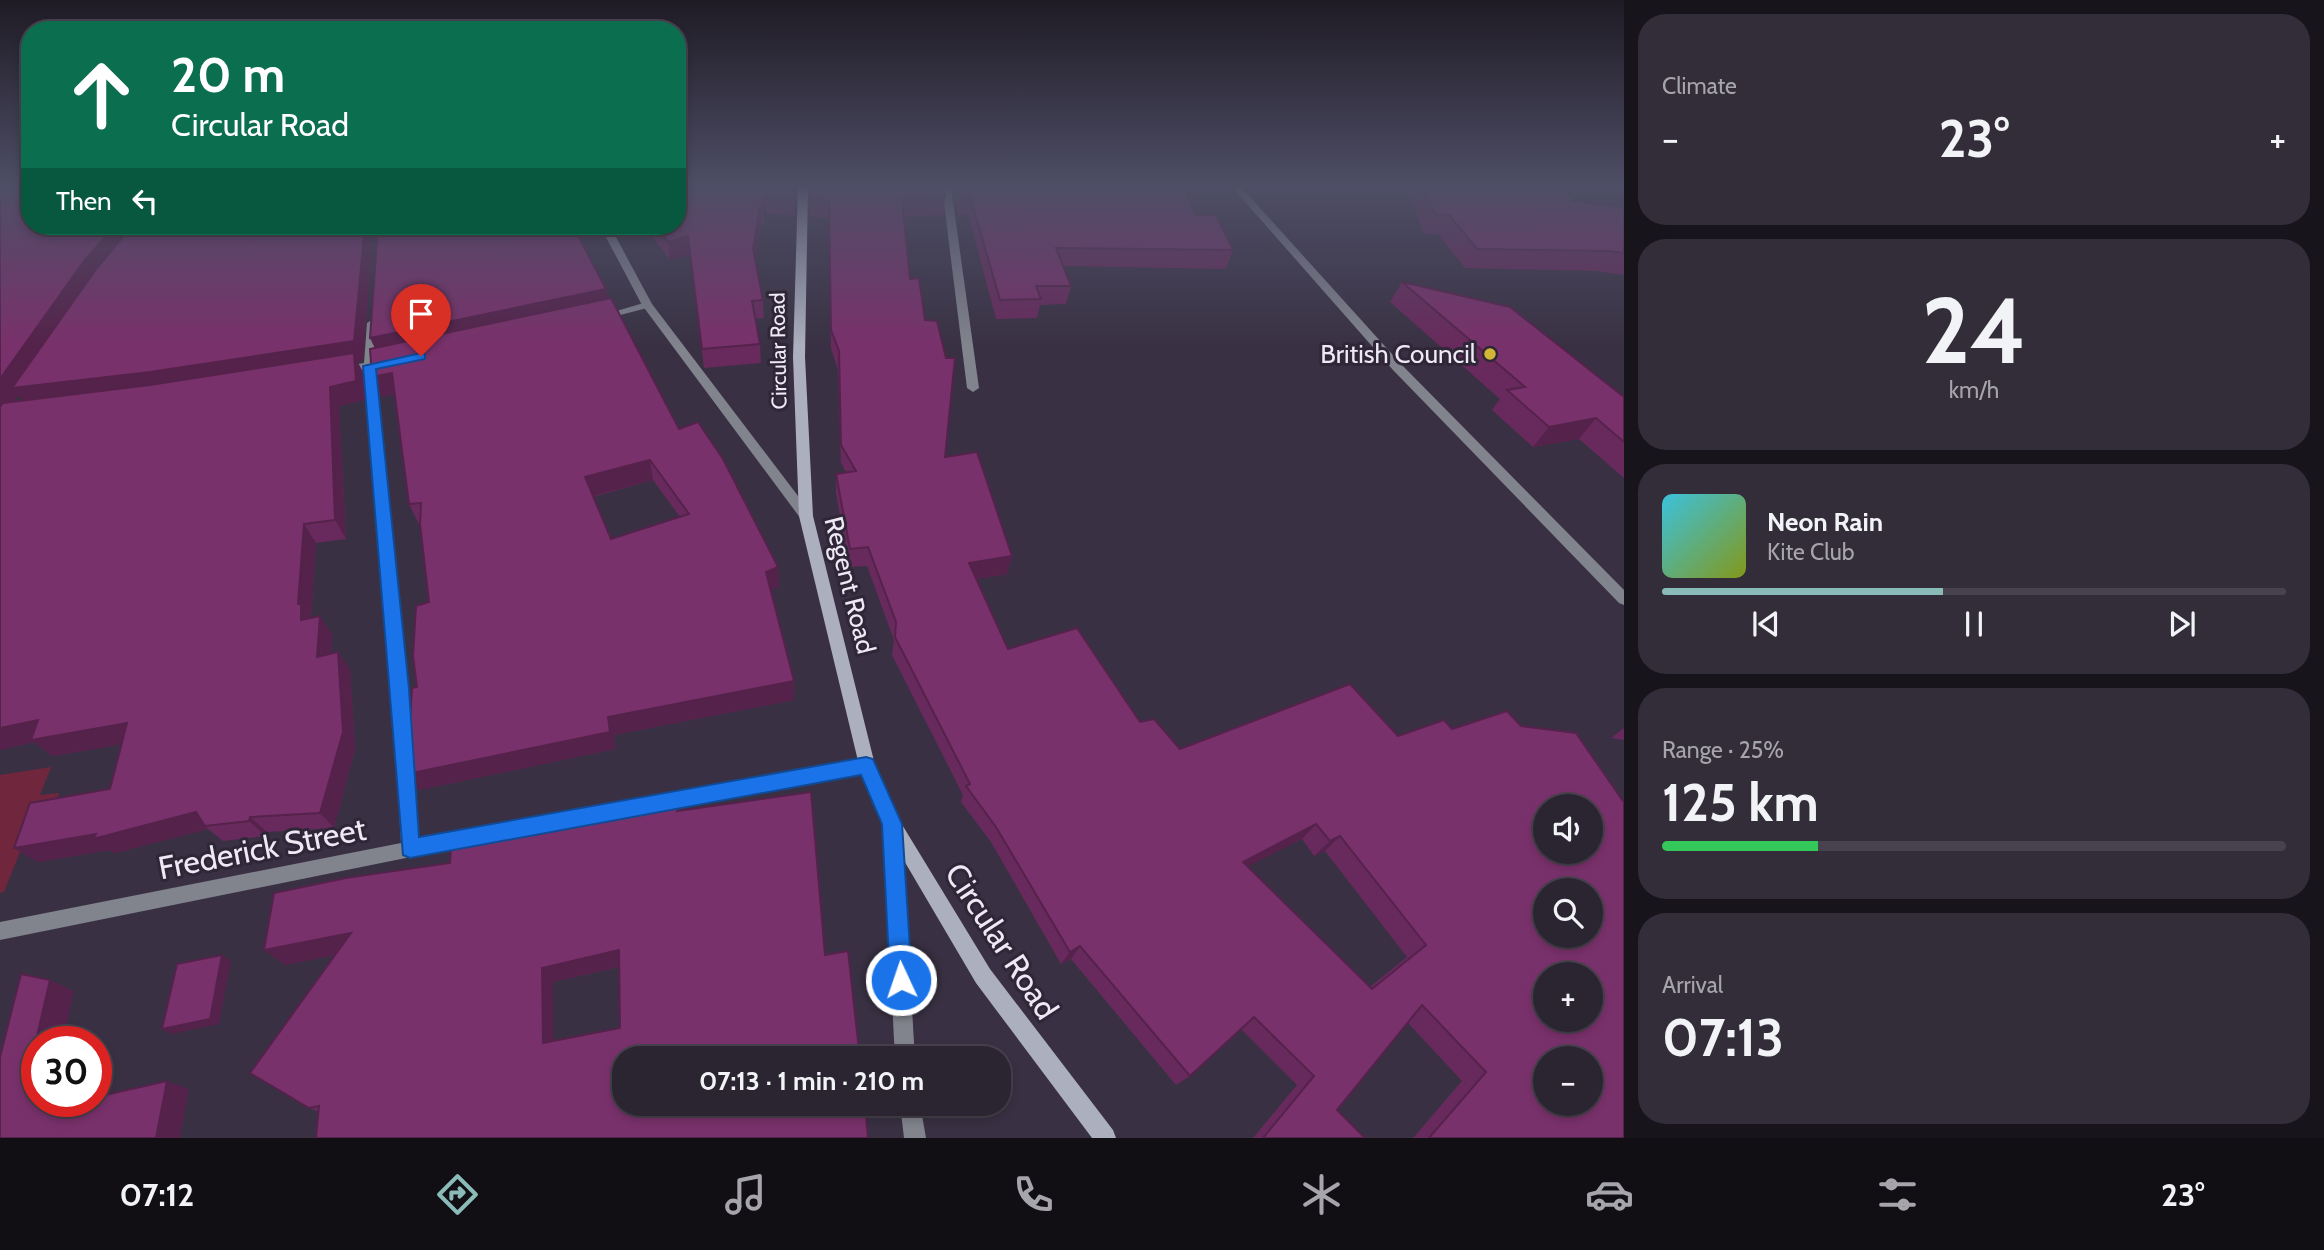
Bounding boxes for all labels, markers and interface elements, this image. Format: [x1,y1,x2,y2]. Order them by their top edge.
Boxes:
text: 20 m [171,45,285,104]
icon: ahead [56,49,147,140]
text: Climate [1662,72,1737,100]
text: Circular Road [171,105,349,144]
text: 23° [1939,107,2009,170]
text: − [1662,115,1679,162]
text: + [2269,115,2286,162]
icon: left [126,182,164,220]
text: Then [56,185,112,217]
text: 24 [1922,275,2026,386]
pin [391,284,451,356]
street label: Circular Road [764,292,792,410]
icon: arrive [402,295,440,333]
place label: British Council [1320,338,1476,370]
marker: British Council [1482,346,1498,362]
text: km/h [1949,376,1999,404]
text: Neon Rain [1767,506,1883,538]
street label: Regent Road [818,513,882,657]
text: Kite Club [1767,538,1854,566]
icon: previous [1747,605,1785,643]
icon: pause [1955,605,1993,643]
icon: next [2163,605,2201,643]
text: Range · 25% [1662,736,1784,764]
text: 125 km [1662,771,1819,834]
map controls [1533,794,1603,1116]
button: sound [1533,794,1603,864]
street label: Frederick Street [155,809,369,887]
street label: Circular Road [937,856,1067,1026]
button: search [1533,878,1603,948]
position arrow [864,943,938,1017]
button: + [1533,962,1603,1032]
text: Arrival [1662,971,1723,999]
text: 07:13 [1662,1006,1784,1069]
speed limit sign: 30 [21,1026,112,1117]
button: − [1533,1046,1603,1116]
text: 07:13 · 1 min · 210 m [699,1065,924,1097]
icon: directions [433,1170,482,1219]
icon: music [721,1170,770,1219]
icon: phone [1009,1170,1058,1219]
icon: climate [1297,1170,1346,1219]
icon: car [1585,1170,1634,1219]
icon: filters [1873,1170,1922,1219]
text: 07:12 [119,1175,194,1214]
text: 23° [2161,1175,2204,1214]

